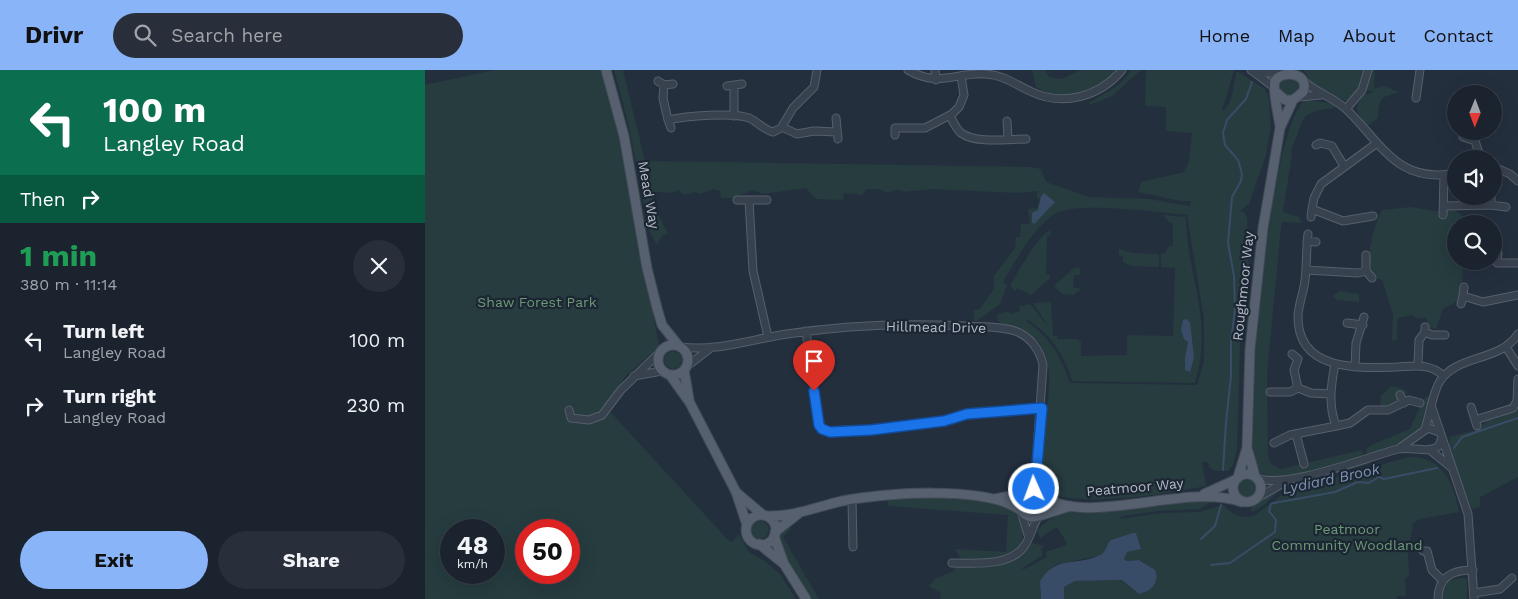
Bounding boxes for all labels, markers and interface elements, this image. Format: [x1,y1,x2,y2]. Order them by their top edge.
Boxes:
search box [113,13,463,58]
text: Drivr [25,21,83,49]
icon: search [131,21,159,49]
text: Search here [171,24,283,47]
text: Home [1199,25,1250,46]
text: Map [1278,25,1315,46]
text: About [1343,25,1395,46]
text: Contact [1423,25,1493,46]
north arrow [1447,85,1503,140]
map controls [1447,85,1502,270]
text: 100 m [103,89,206,131]
icon: left [20,90,85,155]
text: Langley Road [103,131,245,156]
button: sound [1447,150,1502,205]
street label: Mead Way [635,160,663,231]
icon: right [76,185,104,213]
text: Then [20,188,66,211]
button: search [1447,215,1502,270]
street label: Roughmoor Way [1229,230,1257,341]
text: 1 min [20,238,97,273]
button: close [353,240,405,292]
text: 380 m · 11:14 [20,275,117,294]
park label: Shaw Forest Park [477,294,597,310]
street label: Hillmead Drive [886,318,986,336]
text: Turn left [63,320,144,343]
icon: left [20,327,48,355]
text: 100 m [349,329,405,352]
pin [793,340,835,391]
text: Langley Road [63,343,166,362]
icon: arrive [800,347,828,375]
text: Turn right [63,385,156,408]
icon: right [20,392,48,420]
text: 230 m [346,394,405,417]
text: Langley Road [63,408,166,427]
water label: Lydiard Brook [1281,460,1382,498]
position arrow [1007,462,1059,514]
street label: Peatmoor Way [1086,475,1185,499]
speed limit sign: 50 [515,519,580,584]
park label: Peatmoor Community Woodland [1271,521,1423,553]
button: Exit [20,531,208,589]
button: Share [218,531,405,589]
text: 48 [457,531,488,560]
text: km/h [457,557,488,571]

